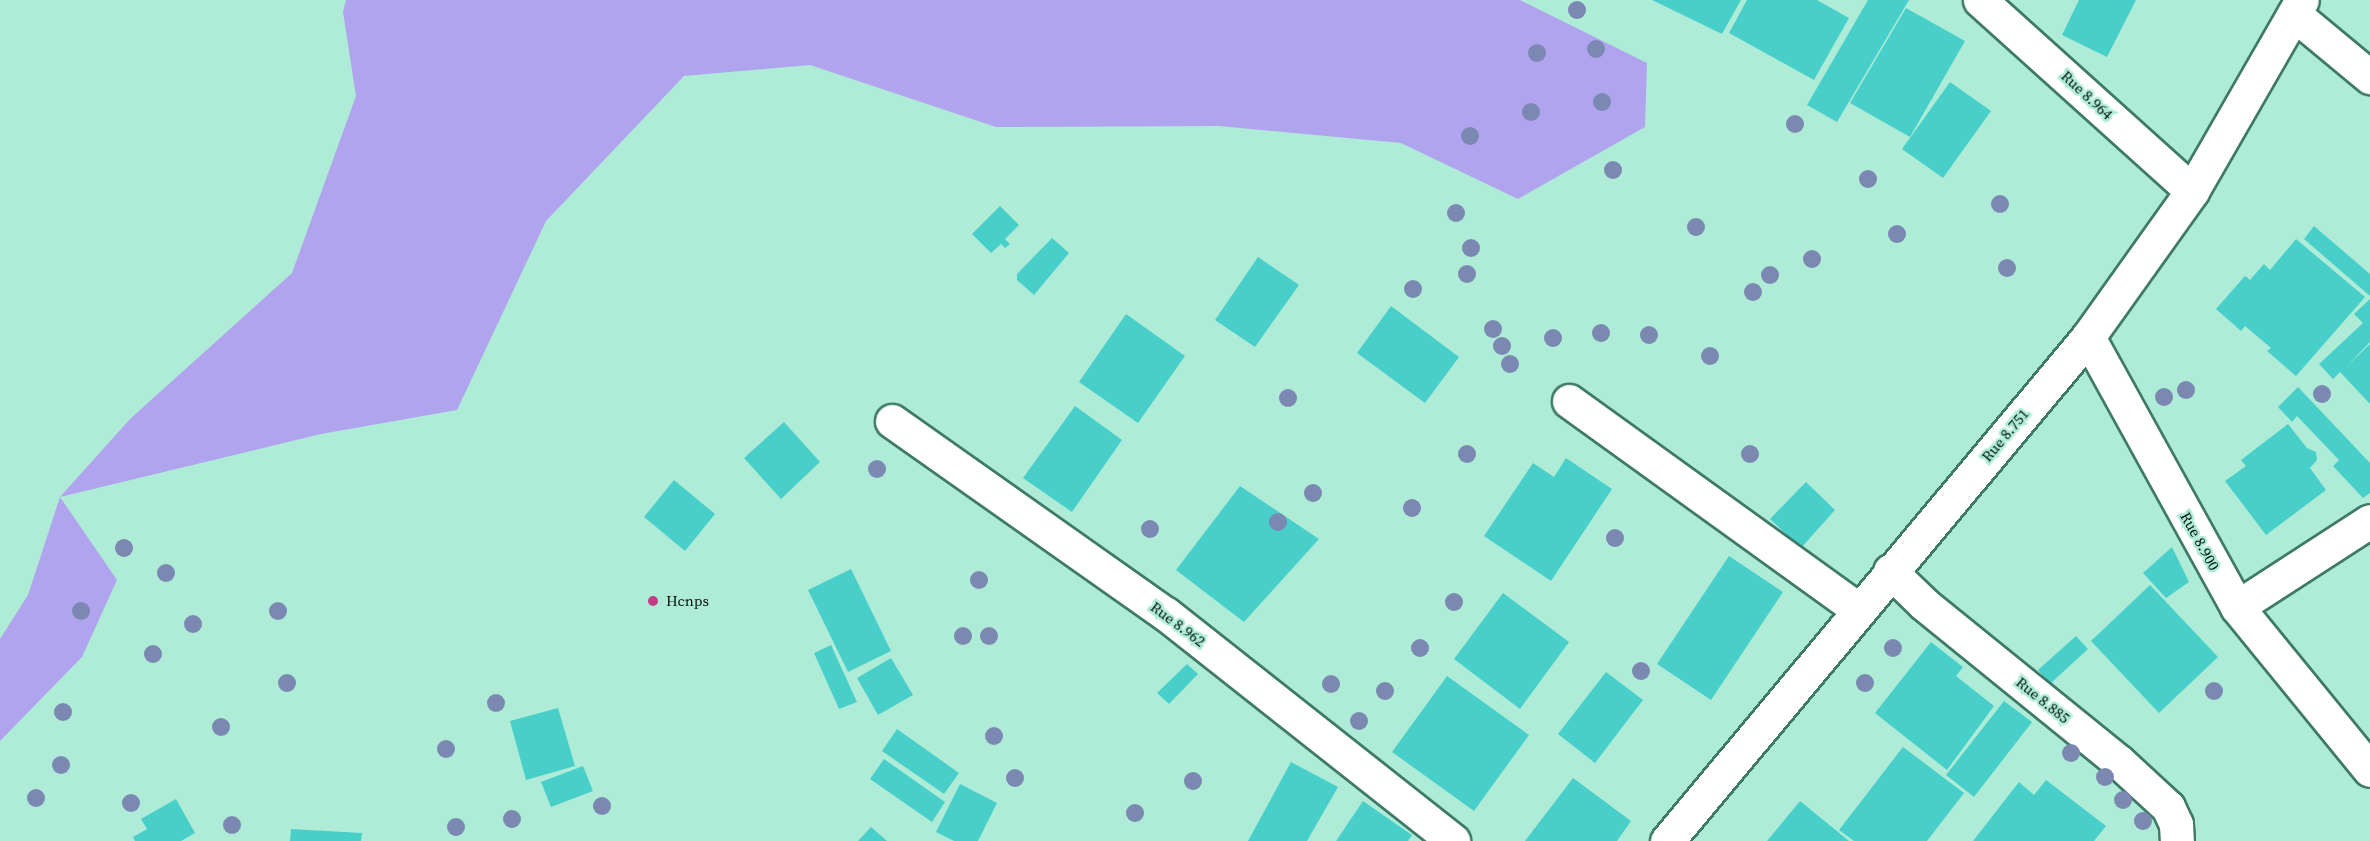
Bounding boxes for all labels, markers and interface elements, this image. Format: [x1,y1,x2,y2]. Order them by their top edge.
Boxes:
street label: Rue 8.964 [2058,67,2116,123]
street label: Rue 8.751 [1978,405,2032,465]
street label: Rue 8.900 [2177,509,2223,573]
marker: Hcnps [644,592,662,610]
place label: Hcnps [666,592,709,610]
street label: Rue 8.962 [1147,598,1209,650]
street label: Rue 8.885 [2013,673,2073,727]

